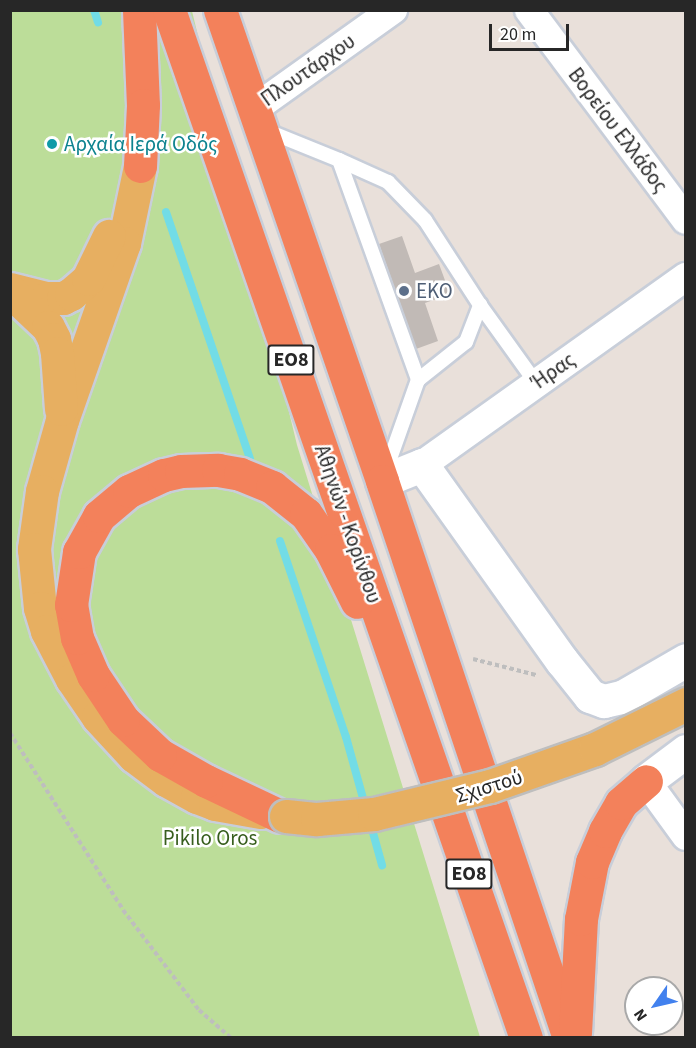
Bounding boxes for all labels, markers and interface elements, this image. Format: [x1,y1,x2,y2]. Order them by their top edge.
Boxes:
scale bar [492,12,572,50]
text: 20 m [500,22,536,47]
street label: Πλουτάρχου [256,28,360,112]
street label: Βορείου Ελλάδος [563,63,673,197]
place label: Αρχαία Ιερά Οδός [64,131,217,157]
marker: Αρχαία Ιερά Οδός [45,137,59,151]
place label: EKO [416,278,453,304]
marker: EKO [397,284,411,298]
road number: ΕΟ8 [267,343,315,377]
street label: Ήρας [526,347,580,395]
street label: Αθηνών - Κορίνθου [309,442,387,606]
street label: Σχιστού [452,764,526,808]
park label: Pikilo Oros [163,825,257,851]
road number: ΕΟ8 [445,857,493,891]
north arrow [624,976,684,1036]
text: N [629,1004,653,1026]

